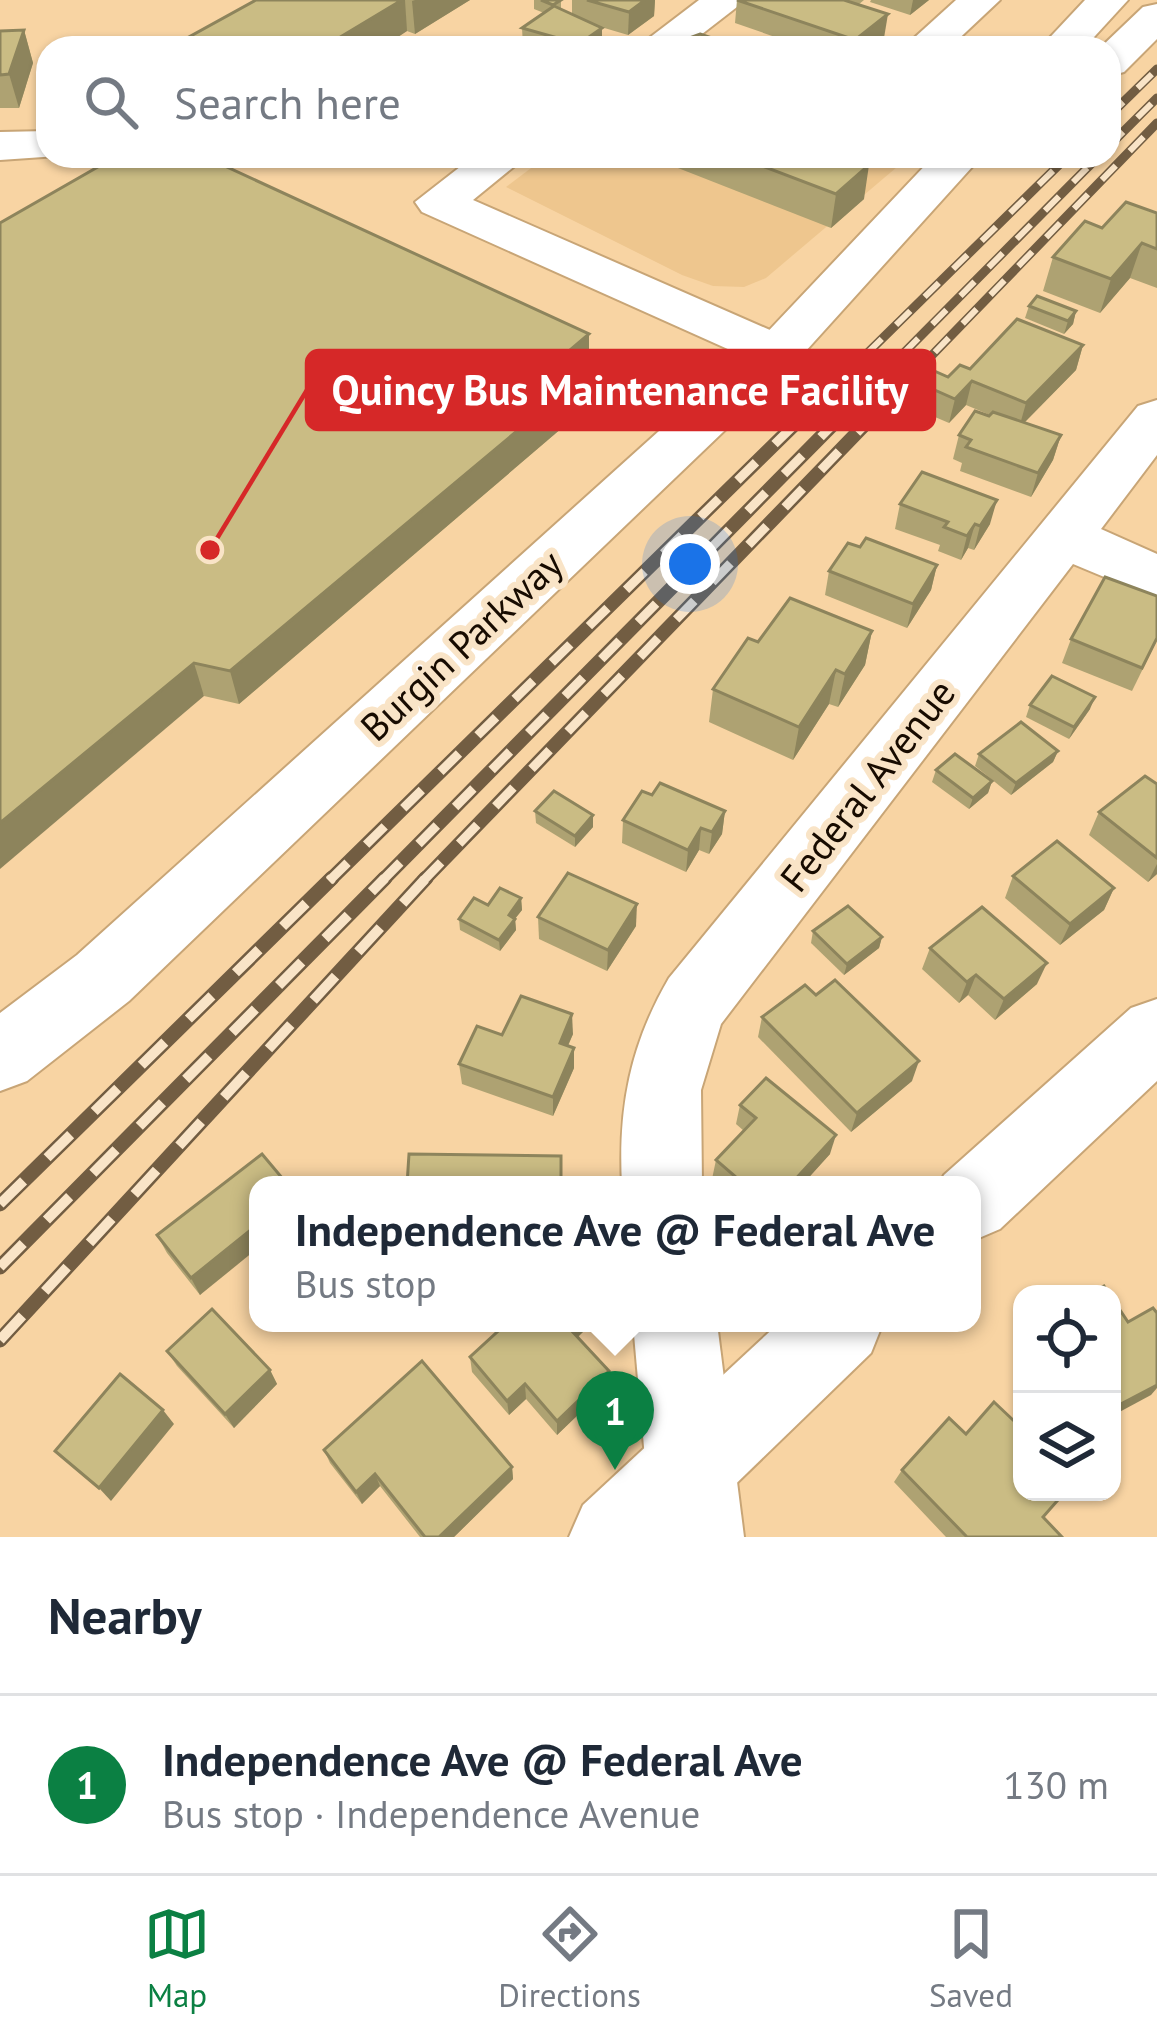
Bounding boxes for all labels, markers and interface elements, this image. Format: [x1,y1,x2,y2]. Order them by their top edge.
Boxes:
search box [36,36,1121,168]
icon: search [78,69,144,135]
text: Search here [174,73,401,131]
callout: Quincy Bus Maintenance Facility [307,351,934,429]
text: Quincy Bus Maintenance Facility [332,362,909,417]
your location [660,534,720,594]
street label: Burgin Parkway [349,538,573,752]
street label: Federal Avenue [768,669,966,901]
popup [249,1176,981,1332]
text: Independence Ave @ Federal Ave [295,1200,935,1258]
text: Bus stop [295,1258,437,1309]
map controls [1013,1285,1121,1501]
button: locate [1013,1285,1121,1393]
pin: 1 [576,1371,654,1470]
button: layers [1013,1393,1121,1501]
text: Nearby [48,1582,202,1648]
text: Independence Ave @ Federal Ave [162,1730,803,1788]
text: 1 [76,1759,98,1810]
text: 130 m [1003,1759,1109,1810]
text: Bus stop · Independence Avenue [162,1788,700,1839]
tab: Map [144,1901,210,2016]
tab: Directions [498,1901,641,2016]
tab: Saved [929,1901,1013,2016]

